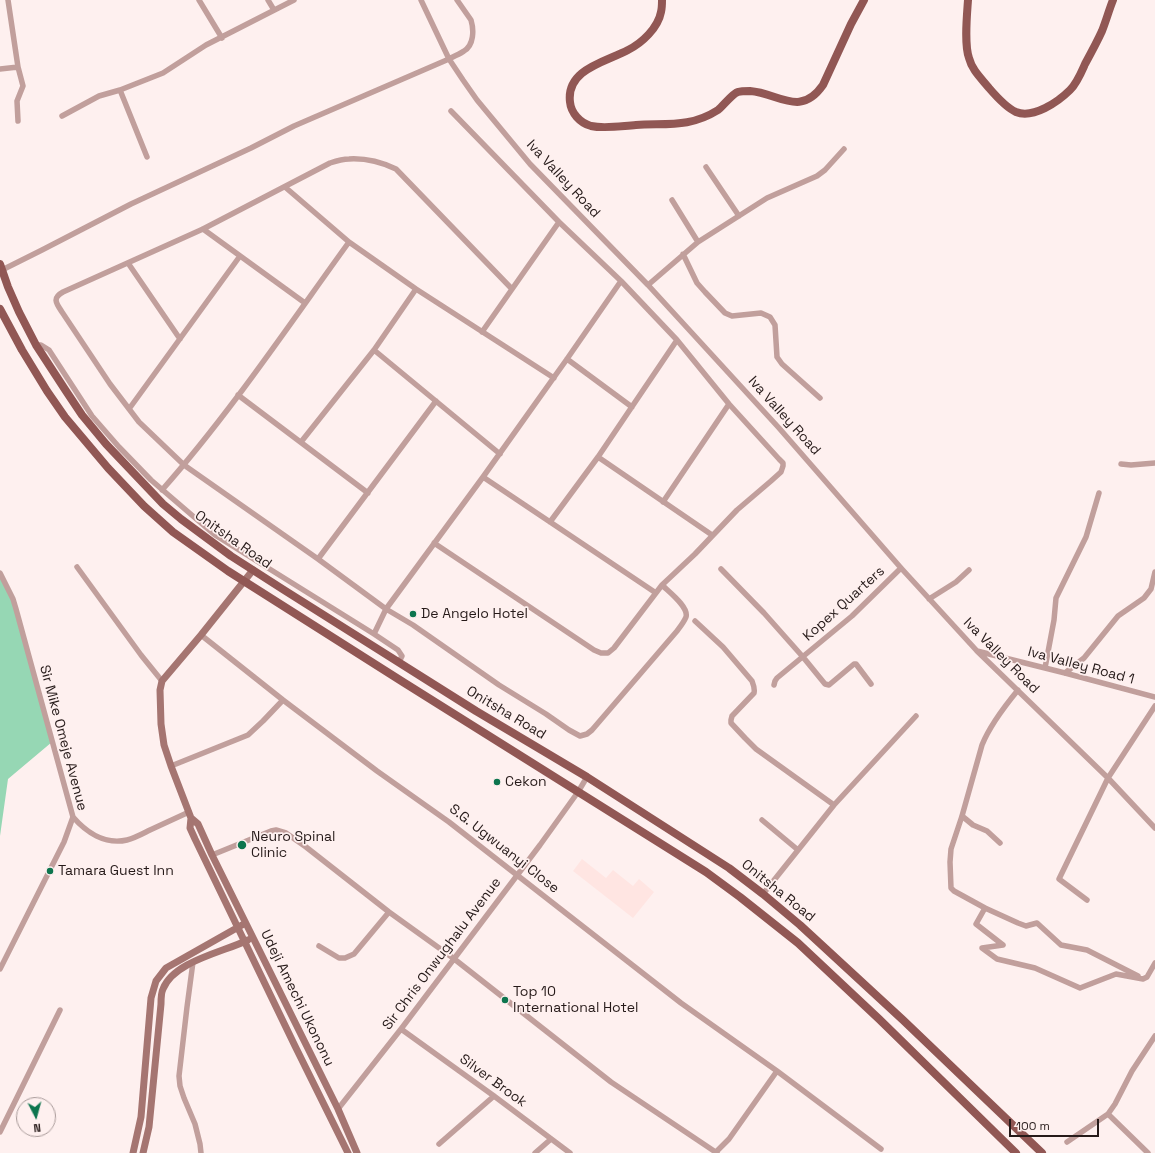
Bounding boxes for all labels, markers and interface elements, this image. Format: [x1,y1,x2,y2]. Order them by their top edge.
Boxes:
street label: Iva Valley Road [523,137,603,221]
street label: Iva Valley Road [744,373,824,459]
street label: Onitsha Road [191,507,275,573]
street label: Kopex Quarters [800,563,888,645]
place label: De Angelo Hotel [421,606,528,622]
marker: De Angelo Hotel [408,609,418,619]
street label: Iva Valley Road [960,615,1042,697]
street label: Iva Valley Road 1 [1026,644,1136,688]
street label: Sir Mike Omeje Avenue [35,663,91,813]
street label: Onitsha Road [463,683,549,743]
place label: Cekon [505,774,547,790]
marker: Cekon [492,777,502,787]
street label: S.G. Ugwuanyi Close [446,801,562,897]
place label: Neuro Spinal Clinic [251,829,336,862]
marker: Neuro Spinal Clinic [236,839,248,851]
street label: Onitsha Road [738,856,818,926]
place label: Tamara Guest Inn [58,863,174,879]
marker: Tamara Guest Inn [45,866,55,876]
street label: Sir Chris Onwughalu Avenue [379,874,505,1034]
street label: Udeji Amechi Ukononu [257,927,337,1069]
place label: Top 10 International Hotel [513,984,638,1016]
marker: Top 10 International Hotel [500,995,510,1005]
street label: Silver Brook [456,1051,530,1111]
north arrow [16,1097,56,1137]
scale bar [1011,1111,1101,1137]
text: 100 m [1016,1118,1050,1134]
text: N [33,1121,42,1135]

